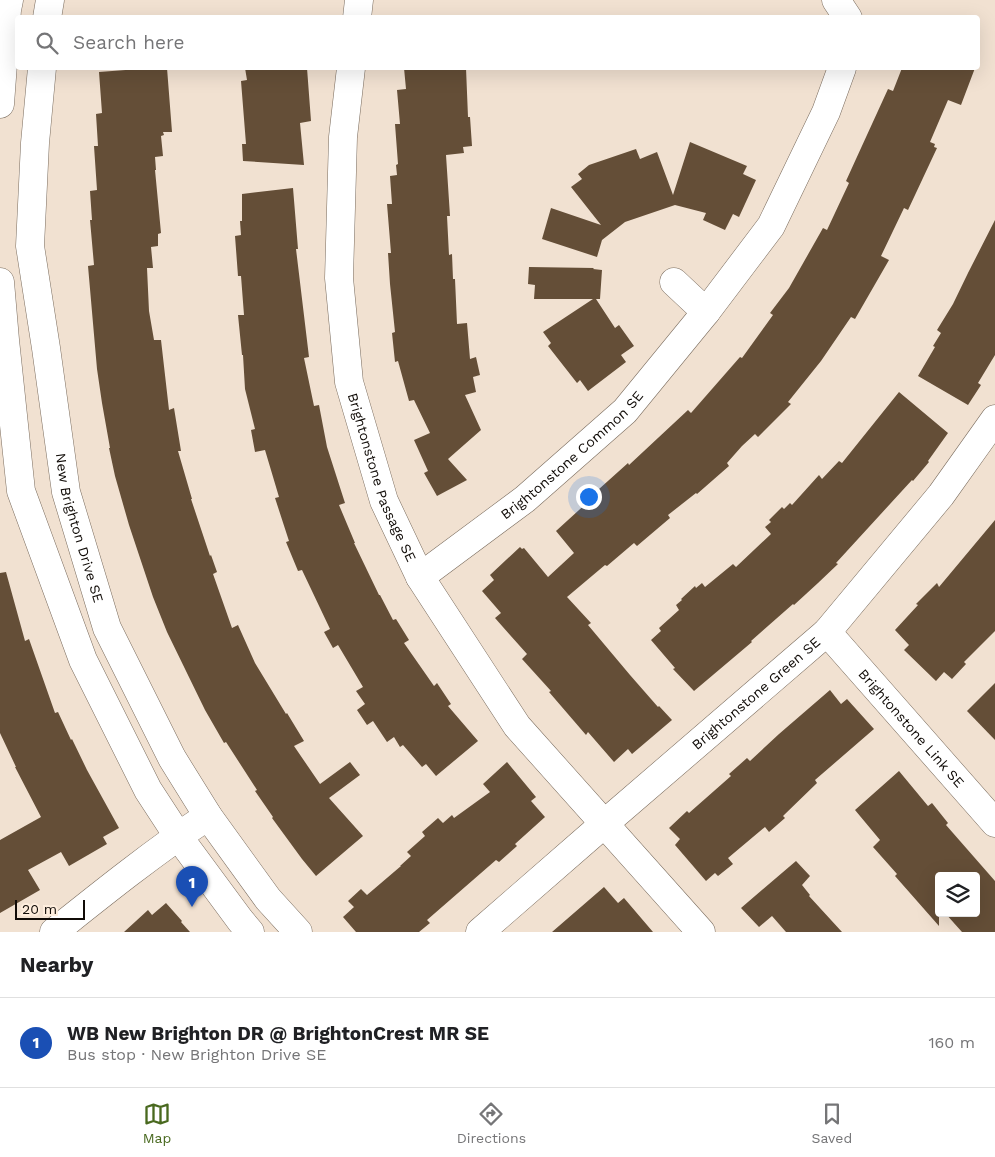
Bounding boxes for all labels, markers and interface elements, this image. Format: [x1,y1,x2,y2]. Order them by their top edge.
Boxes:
search box [15,15,980,70]
icon: search [33,29,61,57]
text: Search here [73,31,184,54]
street label: Brightonstone Common SE [497,388,646,522]
street label: Brightonstone Passage SE [345,391,420,564]
street label: New Brighton Drive SE [53,452,107,604]
your location [576,484,602,510]
street label: Brightonstone Green SE [689,634,823,753]
street label: Brightonstone Link SE [855,666,968,790]
pin: 1 [176,866,208,907]
map controls [935,872,980,917]
button: layers [935,872,980,917]
scale bar [15,897,85,920]
text: 20 m [22,901,57,917]
text: Nearby [20,952,93,977]
text: WB New Brighton DR @ BrightonCrest MR SE [67,1022,489,1045]
text: 1 [33,1033,39,1052]
text: 160 m [928,1033,975,1052]
text: Bus stop · New Brighton Drive SE [67,1045,327,1064]
tab: Map [143,1100,171,1146]
tab: Directions [457,1100,526,1146]
tab: Saved [812,1100,852,1146]

